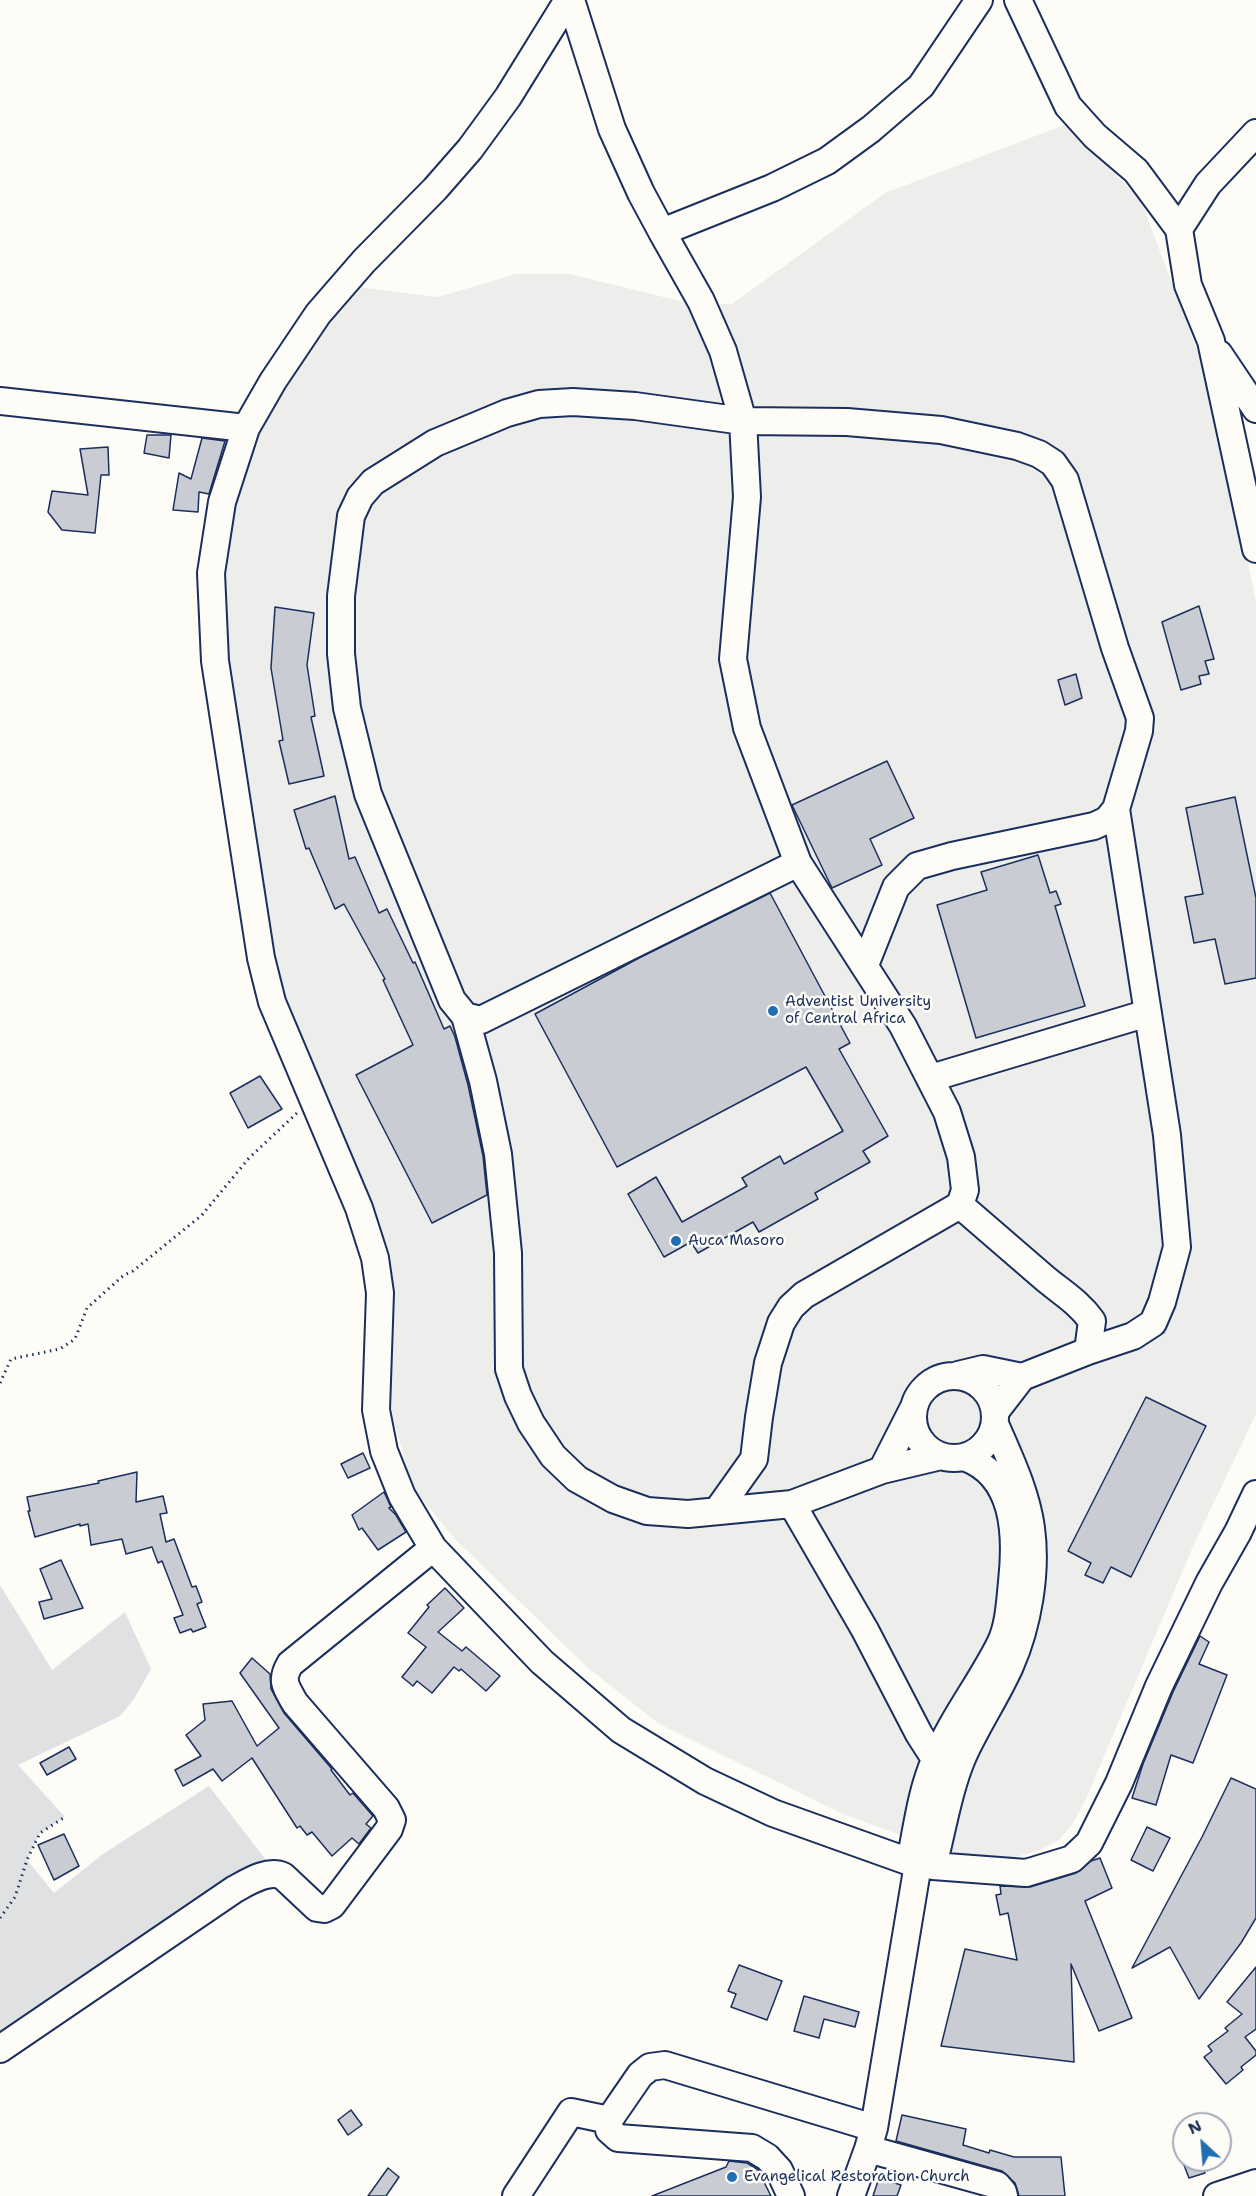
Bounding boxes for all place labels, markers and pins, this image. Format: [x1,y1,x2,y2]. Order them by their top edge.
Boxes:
place label: Adventist University of Central Africa [785,993,931,1028]
marker: Adventist University of Central Africa [766,1004,780,1018]
place label: Auca Masoro [688,1232,784,1250]
marker: Auca Masoro [669,1234,683,1248]
place label: Evangelical Restoration Church [744,2168,970,2186]
marker: Evangelical Restoration Church [725,2170,739,2184]

